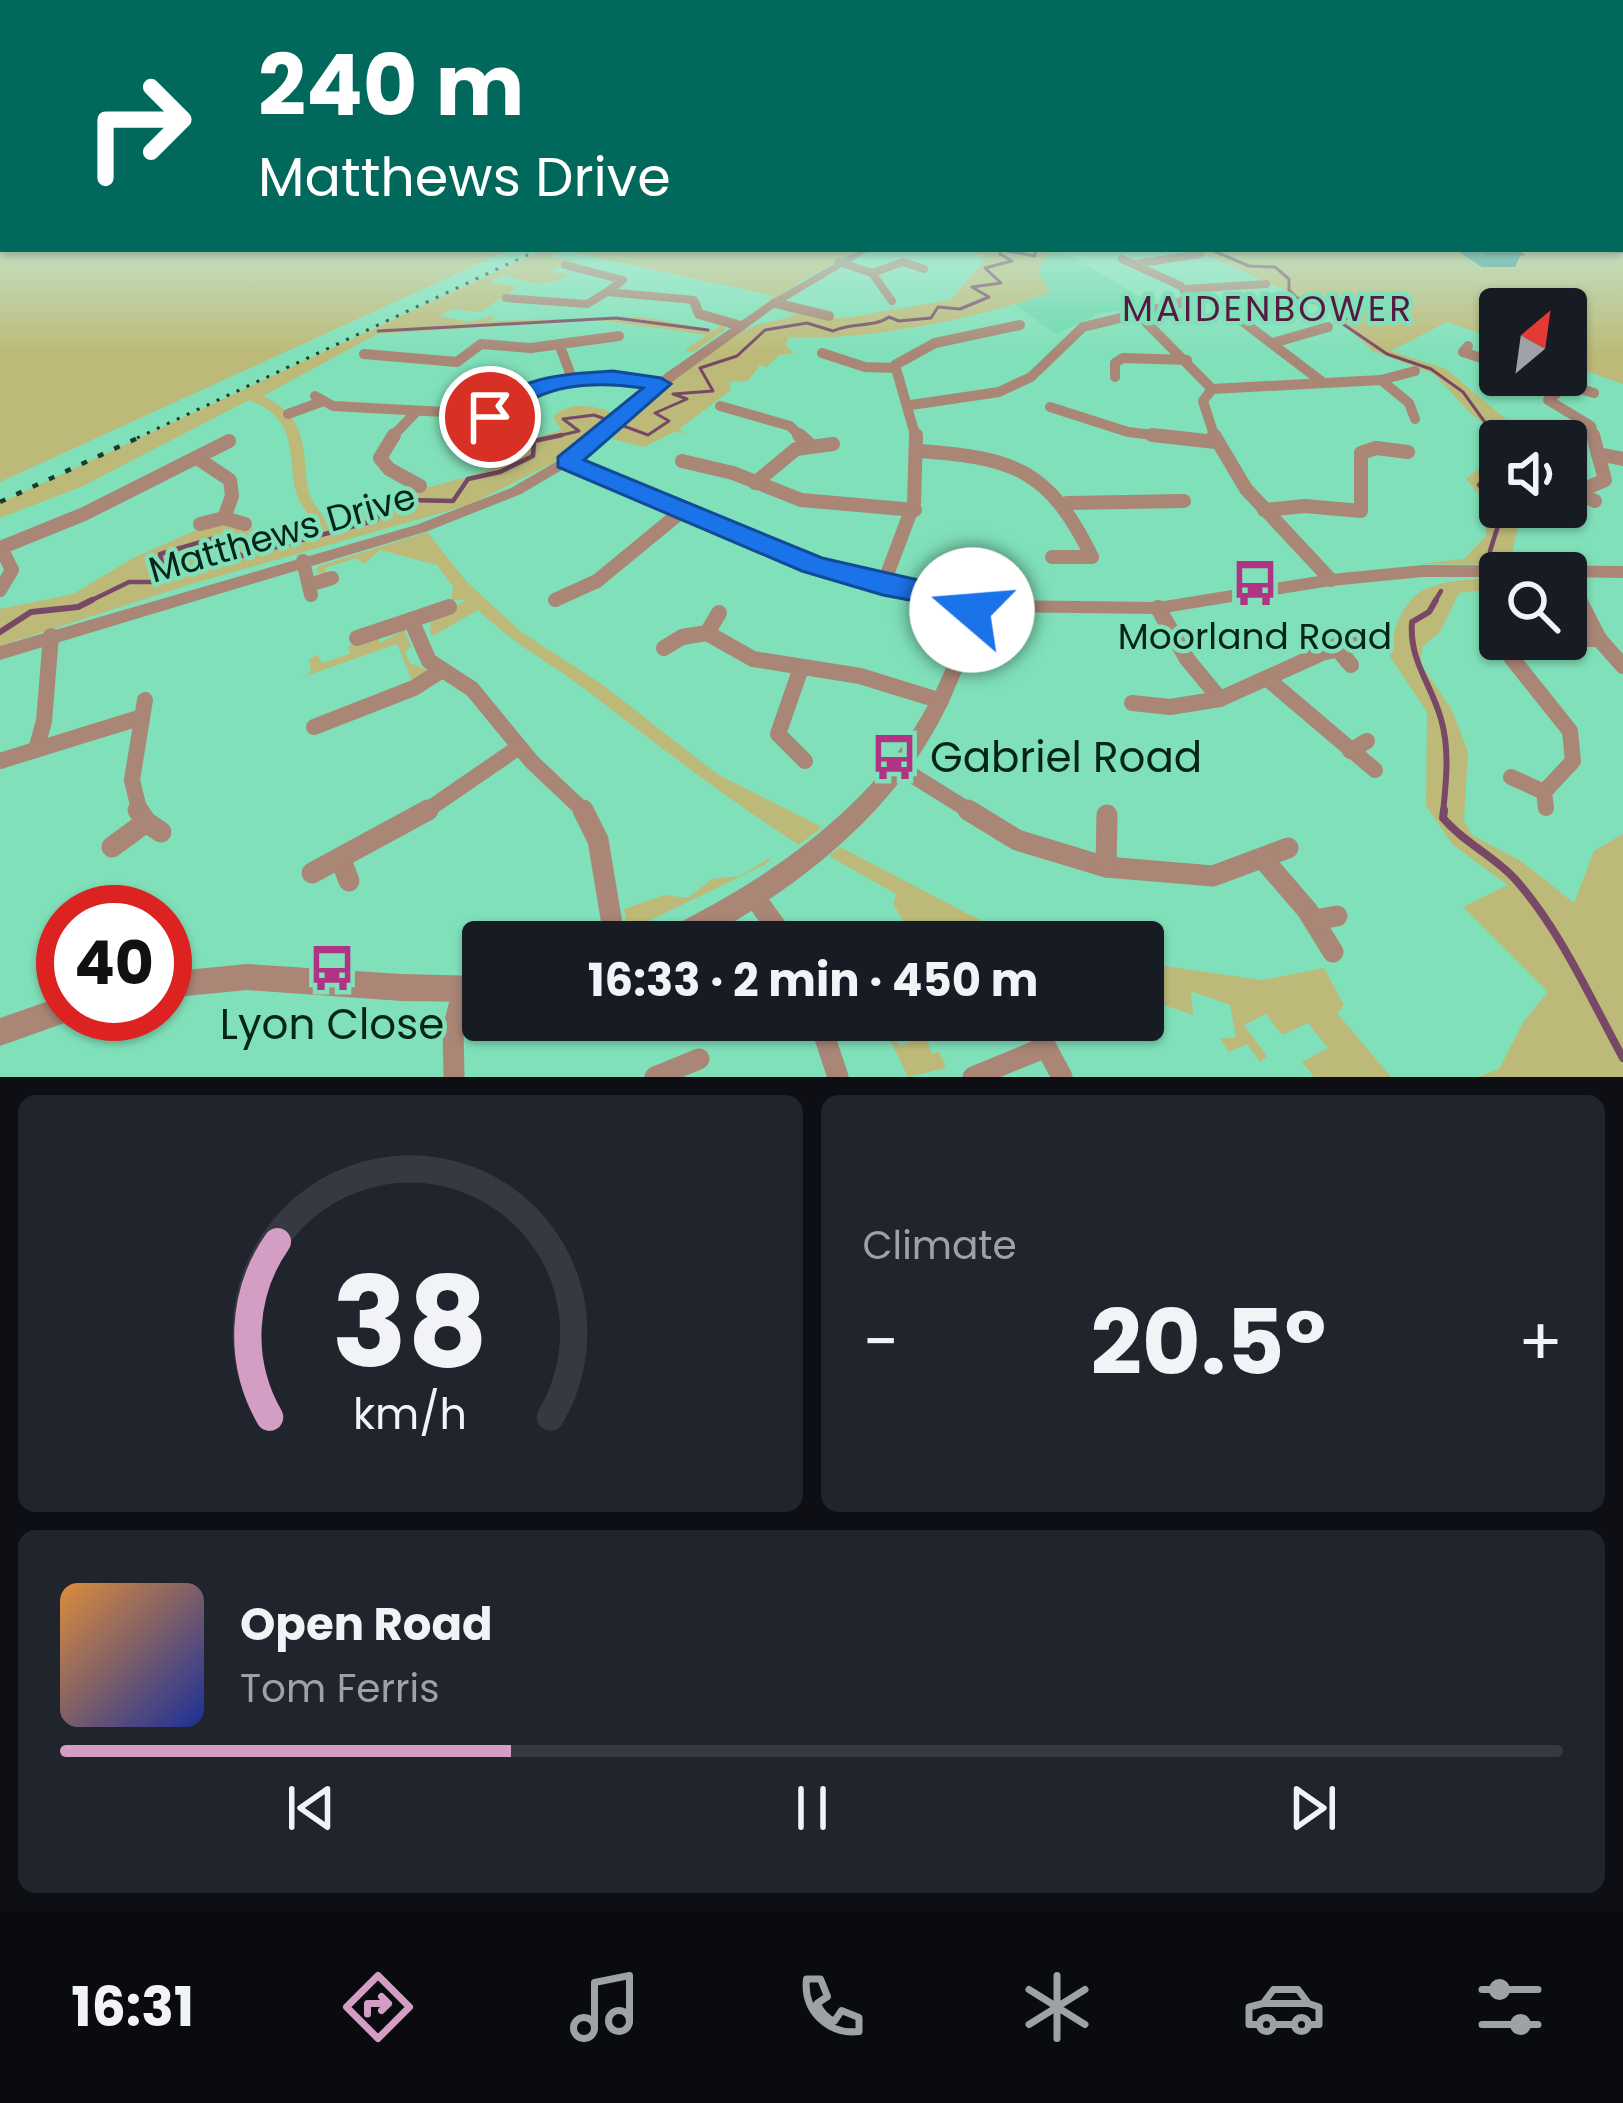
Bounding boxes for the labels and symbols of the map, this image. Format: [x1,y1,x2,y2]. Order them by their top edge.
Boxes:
district label: MAIDENBOWER [1122,283,1414,334]
north arrow [1479,288,1587,396]
pin [439,366,541,468]
street label: Matthews Drive [143,471,421,595]
position arrow [909,547,1035,673]
bus stop icon: Moorland Road [1230,558,1280,608]
place label: Moorland Road [1118,611,1392,662]
place label: Gabriel Road [930,728,1202,787]
bus stop icon: Gabriel Road [869,732,919,782]
speed limit sign: 40 [36,885,192,1041]
bus stop icon: Lyon Close [307,943,357,993]
place label: Lyon Close [220,995,444,1054]

